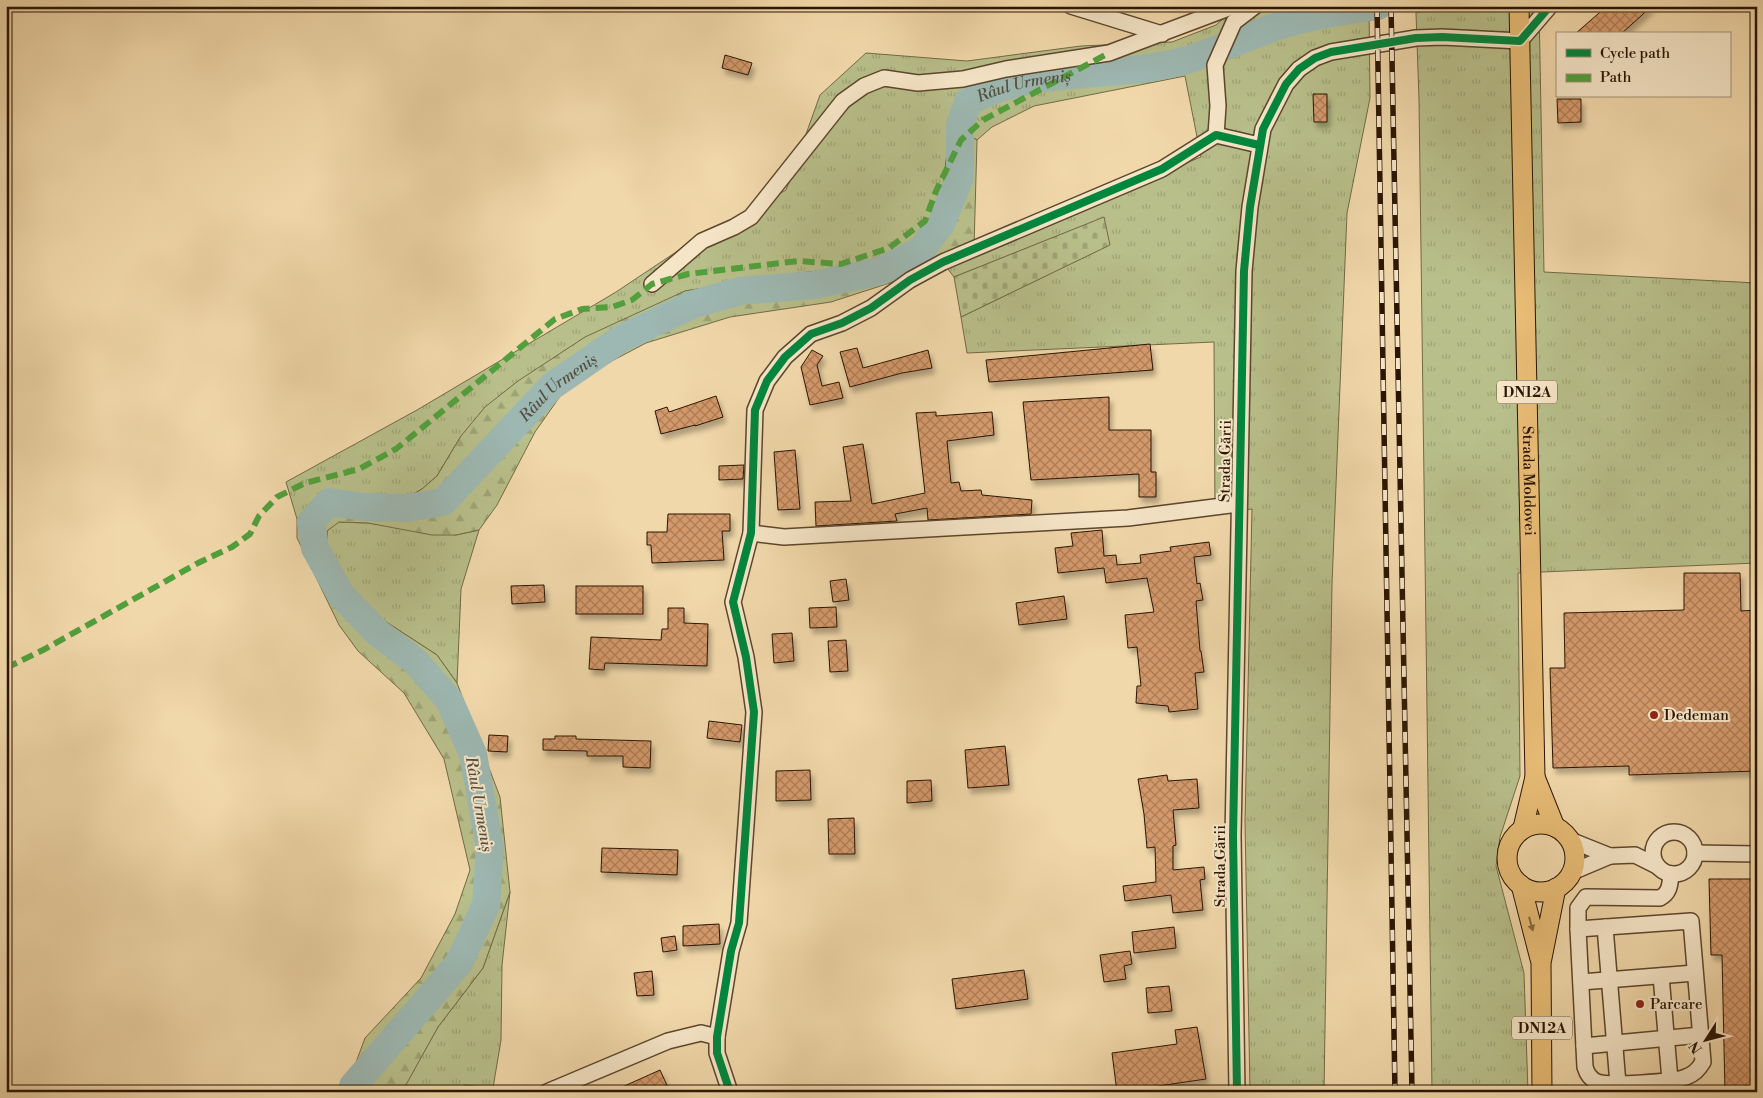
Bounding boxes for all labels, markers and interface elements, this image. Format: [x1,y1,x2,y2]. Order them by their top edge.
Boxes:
legend [1556,32,1730,98]
text: Cycle path [1600,44,1670,63]
water label: Râul Urmeniș [973,66,1072,108]
text: Path [1600,68,1632,87]
water label: Râul Urmeniș [514,349,601,427]
road number: DN12A [1497,381,1557,404]
street label: Strada Gării [1215,420,1236,502]
street label: Strada Moldovei [1518,426,1539,536]
place label: Dedeman [1664,706,1729,725]
marker: Dedeman [1648,709,1660,721]
water label: Râul Urmeniș [461,754,497,853]
street label: Strada Gării [1211,825,1230,907]
one-way arrow [1527,917,1535,932]
place label: Parcare [1650,995,1702,1014]
marker: Parcare [1634,998,1646,1010]
road number: DN12A [1512,1016,1572,1040]
north arrow [1680,1016,1730,1066]
text: N [1686,1037,1707,1057]

